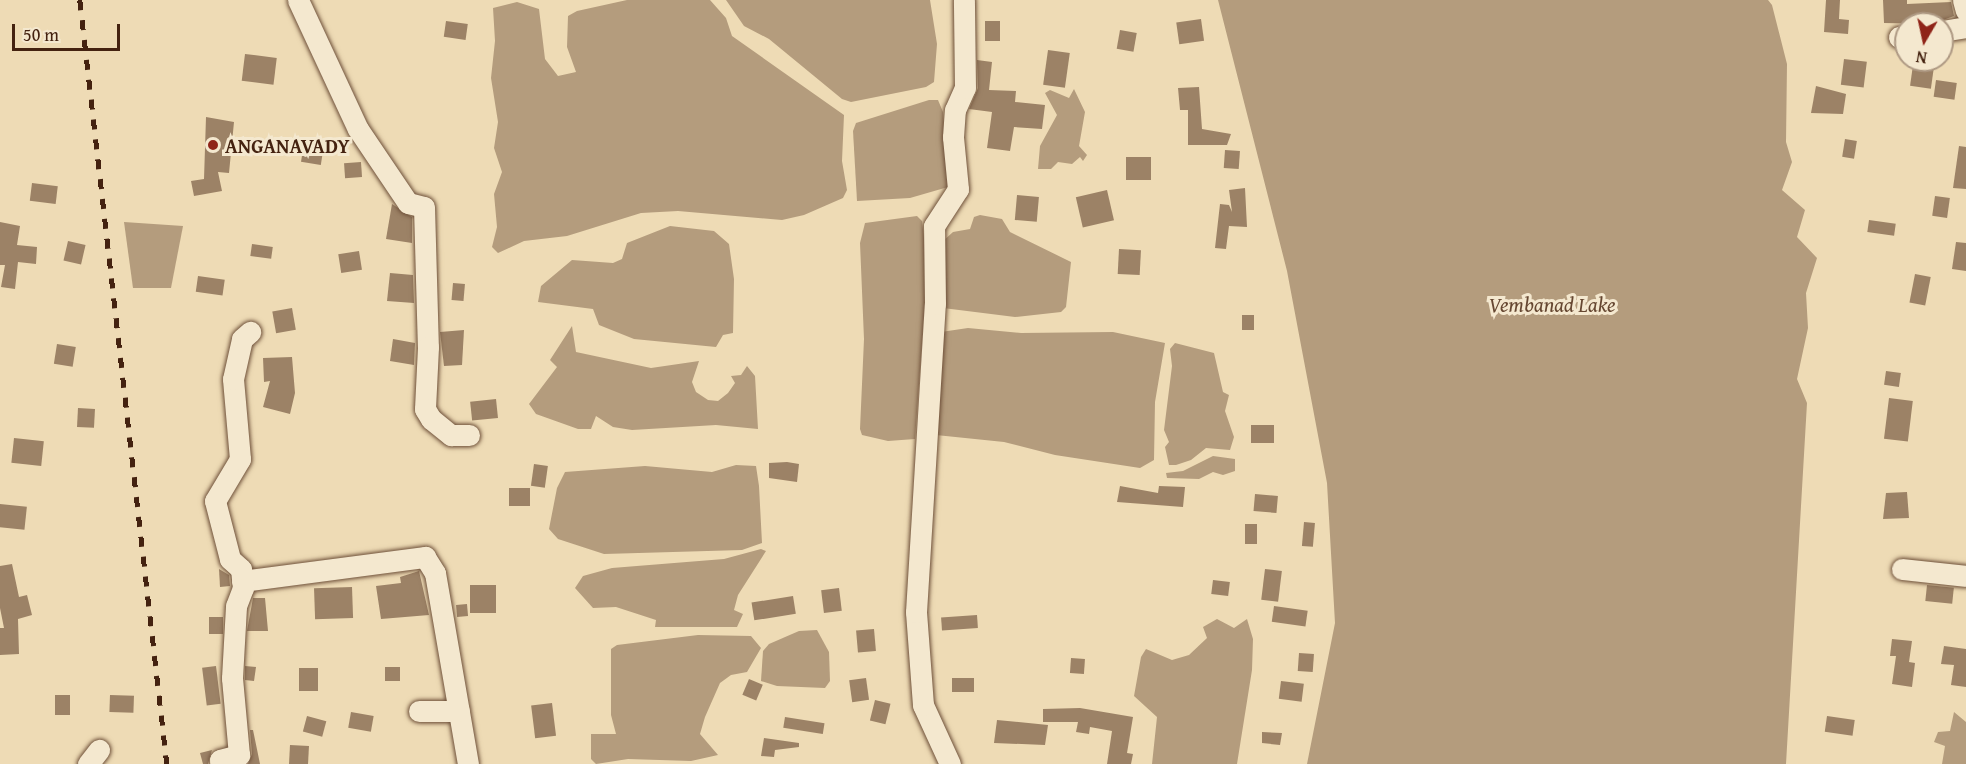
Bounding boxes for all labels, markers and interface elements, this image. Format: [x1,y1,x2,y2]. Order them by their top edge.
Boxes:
scale bar [15,12,123,50]
north arrow [1894,12,1954,72]
text: 50 m [23,21,59,48]
text: N [1914,45,1929,70]
place label: ANGANAVADY [225,133,350,157]
marker: ANGANAVADY [206,138,220,152]
water label: Vembanad Lake [1488,292,1616,318]

